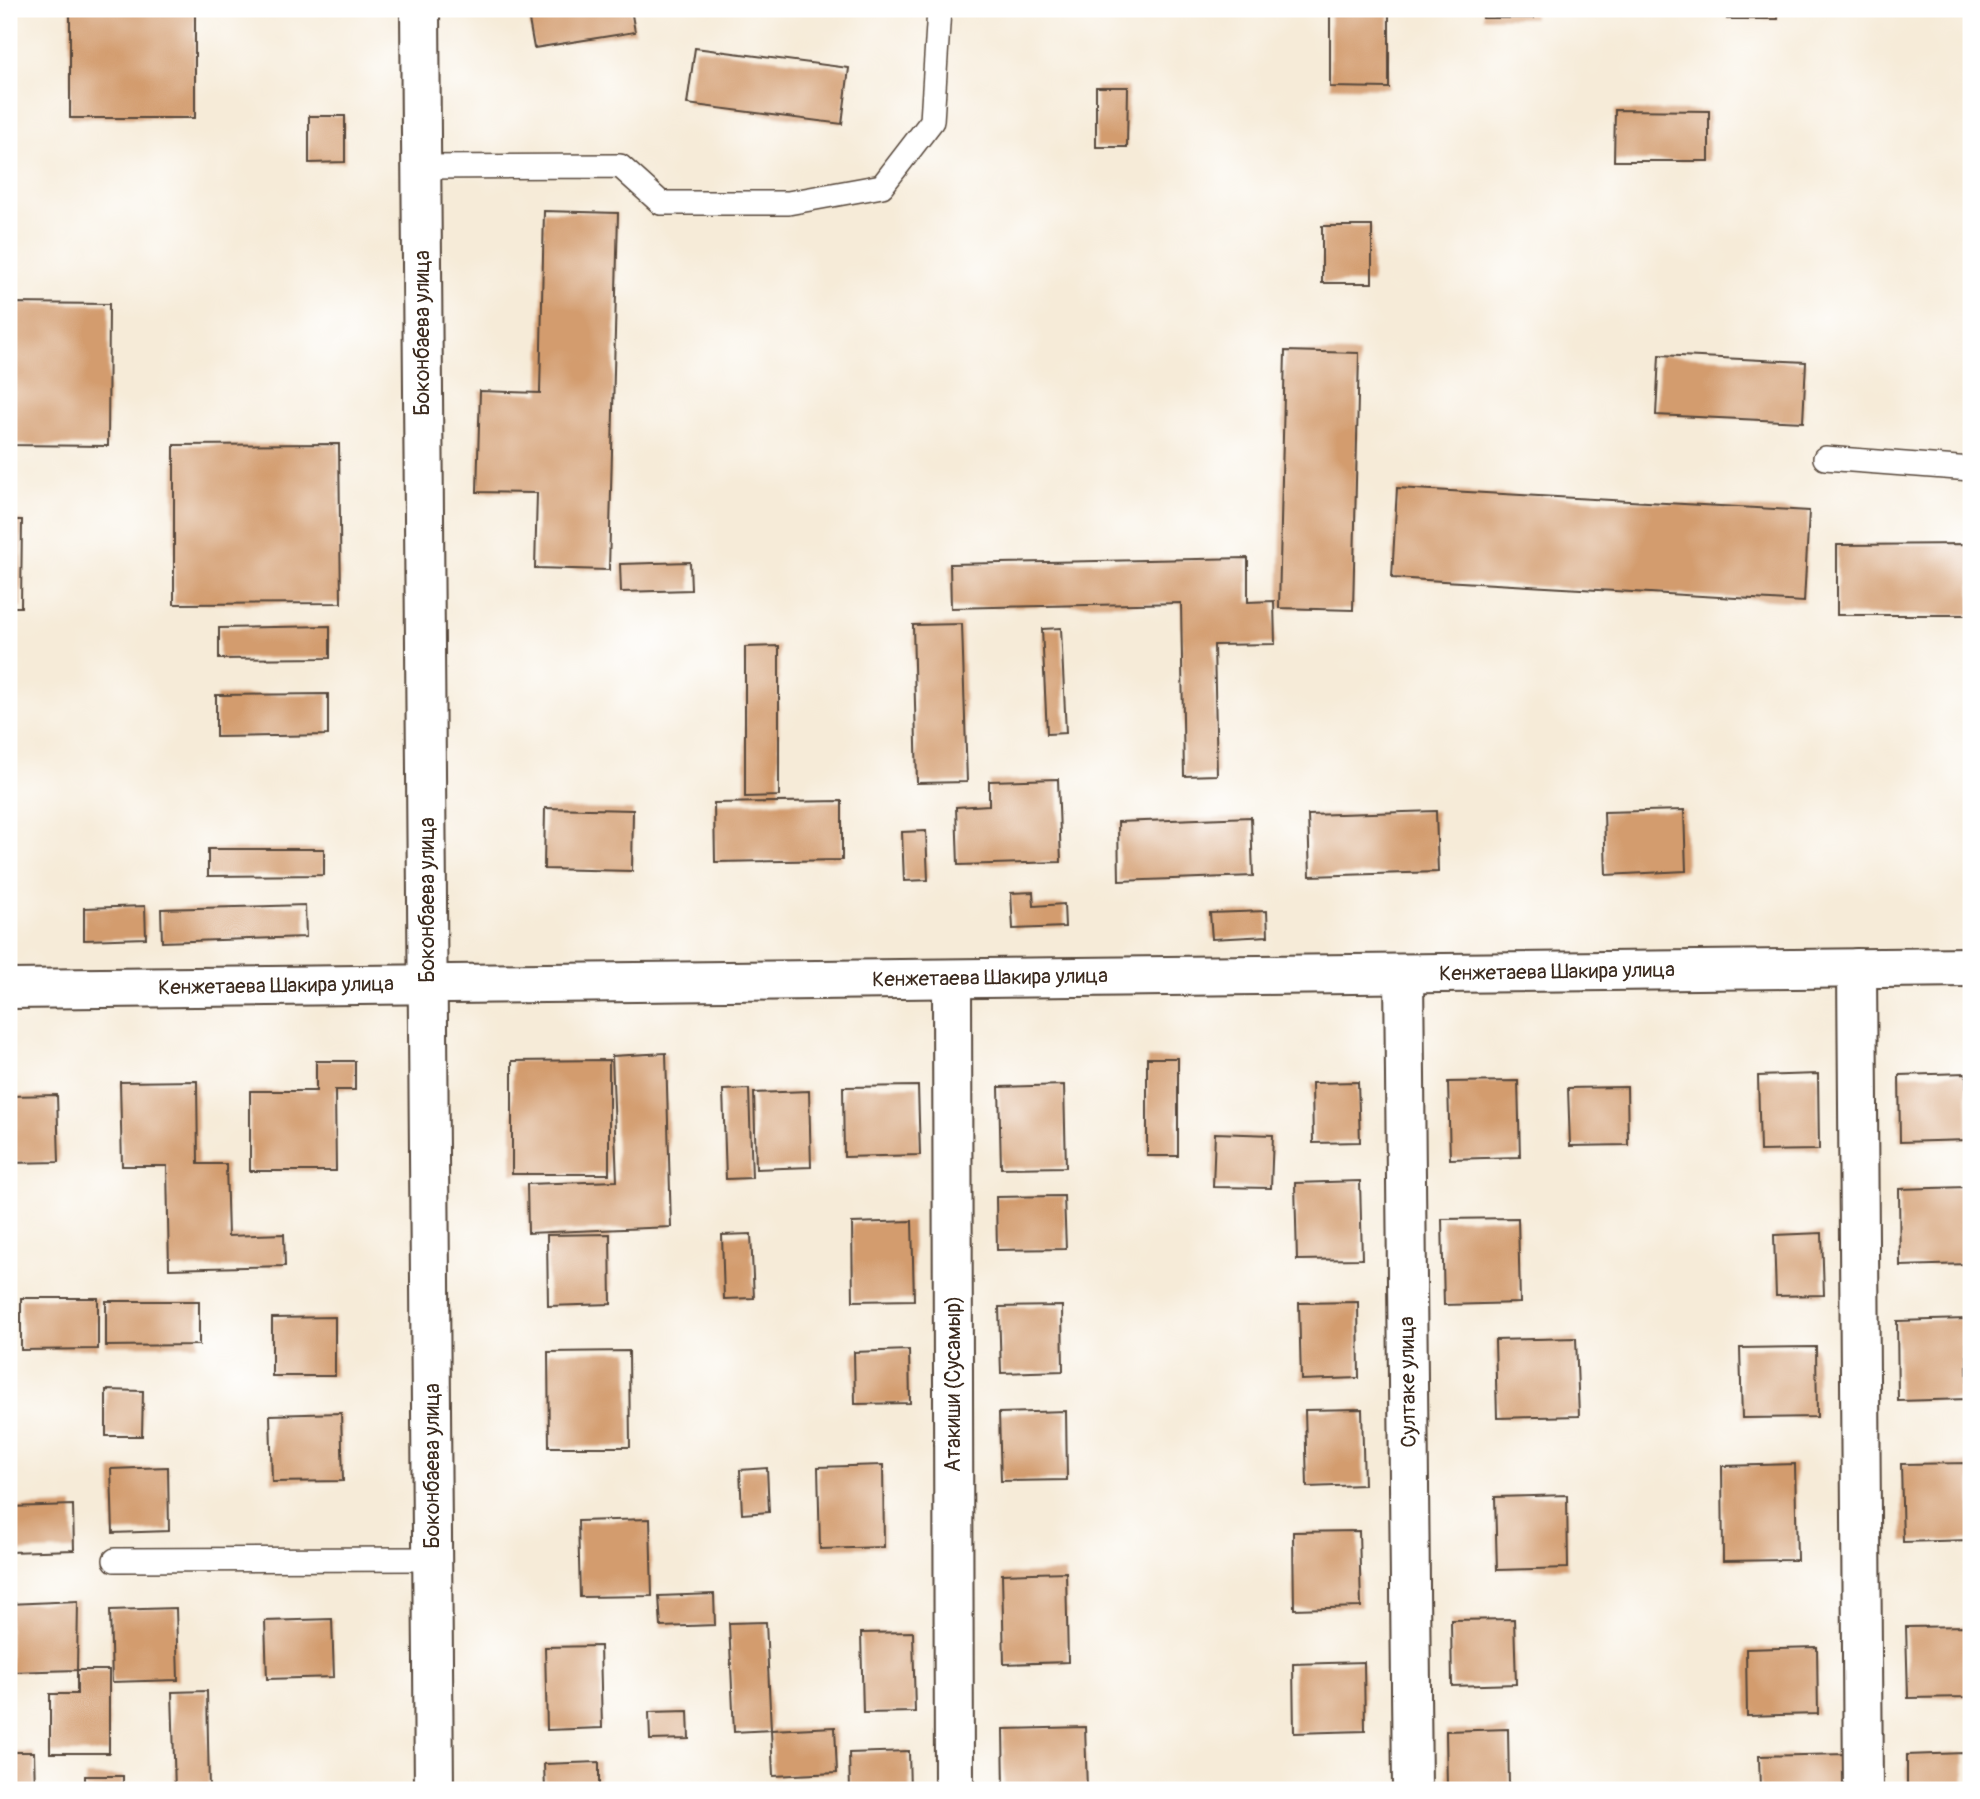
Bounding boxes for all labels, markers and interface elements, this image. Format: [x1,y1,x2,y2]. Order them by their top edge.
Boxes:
street label: Боконбаева улица [409,250,436,416]
street label: Боконбаева улица [414,817,441,983]
street label: Кенжетаева Шакира улица [1439,956,1675,988]
street label: Кенжетаева Шакира улица [872,962,1108,994]
street label: Кенжетаева Шакира улица [158,970,394,1002]
street label: Атакиши (Сусамыр) [940,1296,967,1472]
street label: Султаке улица [1393,1316,1423,1448]
street label: Боконбаева улица [419,1383,446,1549]

